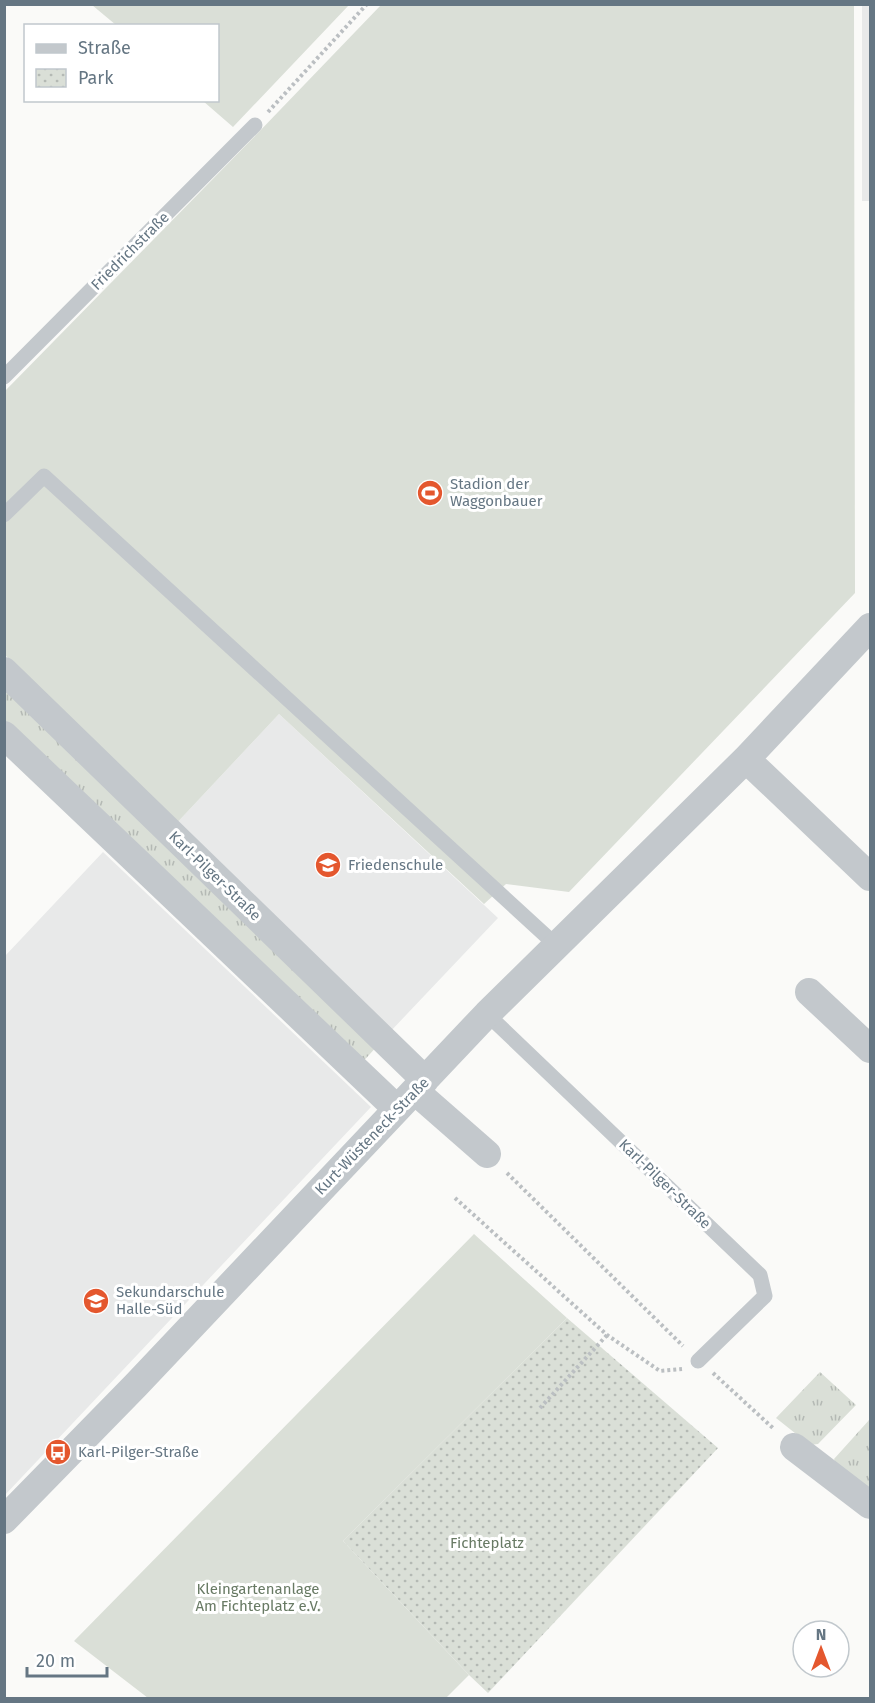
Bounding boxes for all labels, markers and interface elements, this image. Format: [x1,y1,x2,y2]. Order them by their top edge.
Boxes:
legend [24,24,219,102]
text: Straße [78,37,131,59]
text: Park [78,67,114,89]
street label: Friedrichstraße [87,208,173,294]
place label: Stadion der Waggonbauer [450,475,543,510]
sports icon: Stadion der Waggonbauer [415,478,445,508]
street label: Karl-Pilger-Straße [165,828,265,924]
school or university icon: Friedenschule [313,850,343,880]
place label: Friedenschule [348,856,443,874]
street label: Kurt-Wüsteneck-Straße [311,1074,433,1198]
street label: Karl-Pilger-Straße [615,1136,715,1232]
place label: Sekundarschule Halle-Süd [116,1283,224,1318]
school or university icon: Sekundarschule Halle-Süd [81,1286,111,1316]
bus stop icon: Karl-Pilger-Straße [43,1437,73,1467]
place label: Karl-Pilger-Straße [78,1443,199,1461]
park label: Fichteplatz [450,1534,524,1552]
park label: Kleingartenanlage Am Fichteplatz e.V. [195,1580,321,1615]
north arrow [791,1619,851,1679]
text: N [816,1625,826,1644]
scale bar [27,1640,106,1678]
text: 20 m [36,1650,75,1672]

